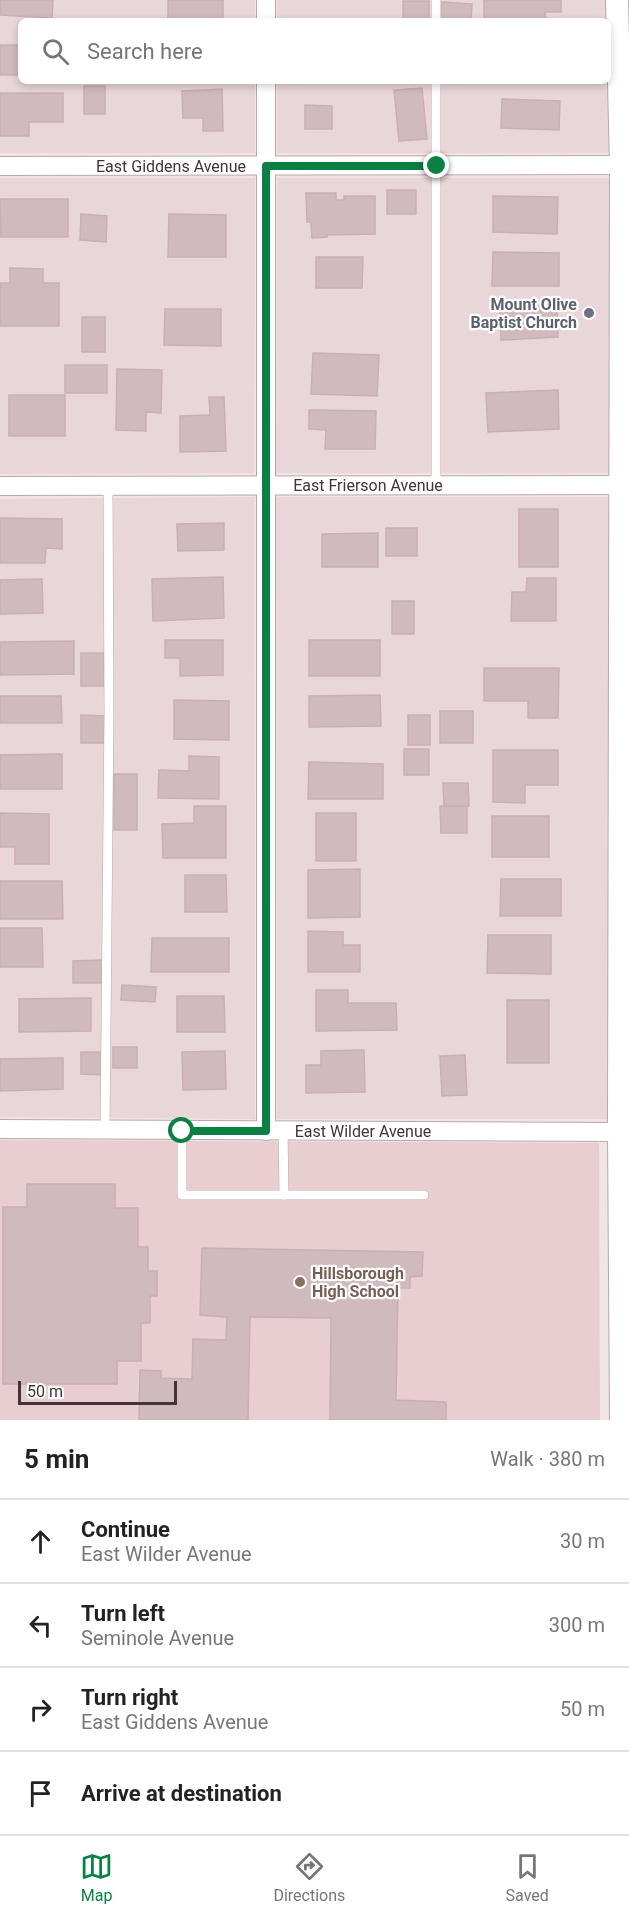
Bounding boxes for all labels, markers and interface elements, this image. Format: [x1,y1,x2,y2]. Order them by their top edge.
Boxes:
search box [18,18,611,84]
icon: search [39,35,72,68]
text: Search here [87,39,203,64]
route end [423,152,449,178]
street label: East Giddens Avenue [96,157,246,176]
place label: Mount Olive Baptist Church [471,295,577,332]
marker: Mount Olive Baptist Church [582,306,596,320]
street label: East Frierson Avenue [293,476,443,495]
route start [168,1117,194,1143]
street label: East Wilder Avenue [295,1122,431,1141]
place label: Hillsborough High School [312,1264,404,1301]
marker: Hillsborough High School [293,1275,307,1289]
scale bar [18,1378,177,1406]
text: 50 m [27,1382,63,1401]
text: 5 min [24,1444,89,1474]
text: Walk · 380 m [490,1447,605,1471]
text: Continue [81,1517,170,1542]
icon: ahead [24,1525,57,1558]
text: 30 m [560,1529,605,1553]
text: East Wilder Avenue [81,1542,252,1566]
text: Turn left [81,1601,165,1626]
icon: left [24,1609,57,1642]
text: 300 m [549,1613,605,1637]
text: Seminole Avenue [81,1626,234,1650]
text: Turn right [81,1685,178,1710]
icon: right [24,1693,57,1726]
text: 50 m [560,1697,605,1721]
text: East Giddens Avenue [81,1710,268,1734]
icon: arrive [24,1777,57,1810]
text: Arrive at destination [81,1781,282,1806]
tab: Map [80,1850,113,1905]
tab: Directions [273,1850,345,1905]
tab: Saved [506,1850,549,1905]

